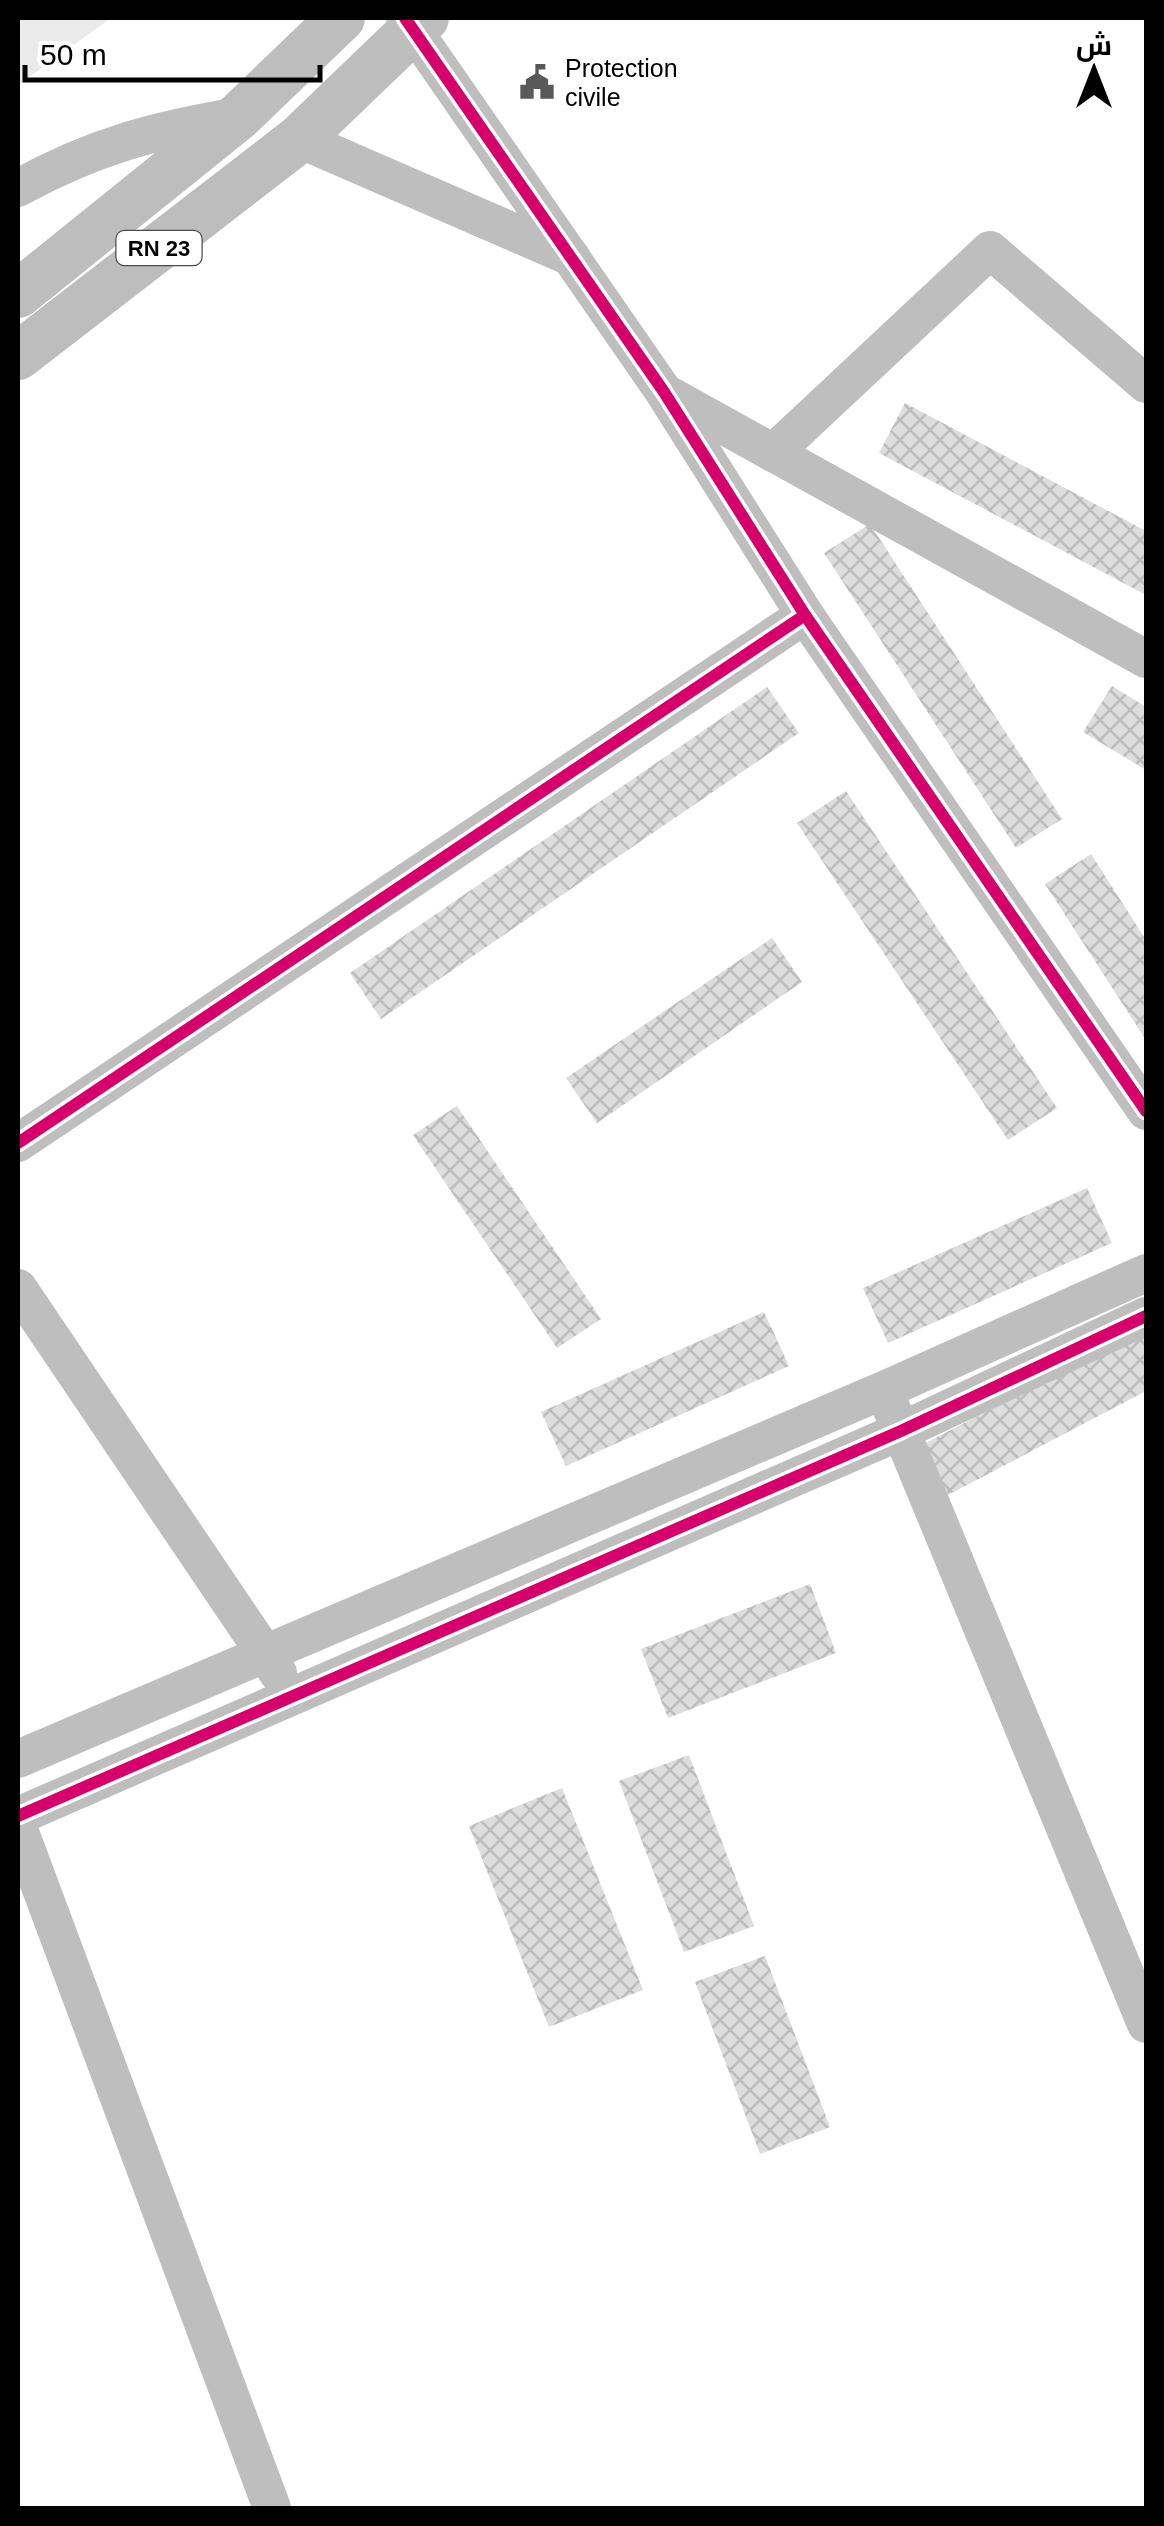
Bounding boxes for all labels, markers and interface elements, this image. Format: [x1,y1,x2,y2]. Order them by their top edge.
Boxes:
scale bar [25,20,320,82]
north arrow [1044,20,1144,120]
text: ش [1076,30,1112,62]
text: 50 m [40,38,107,71]
place label: Protection civile [565,54,678,111]
public building icon: Protection civile [518,63,556,101]
road number: RN 23 [116,231,202,265]

